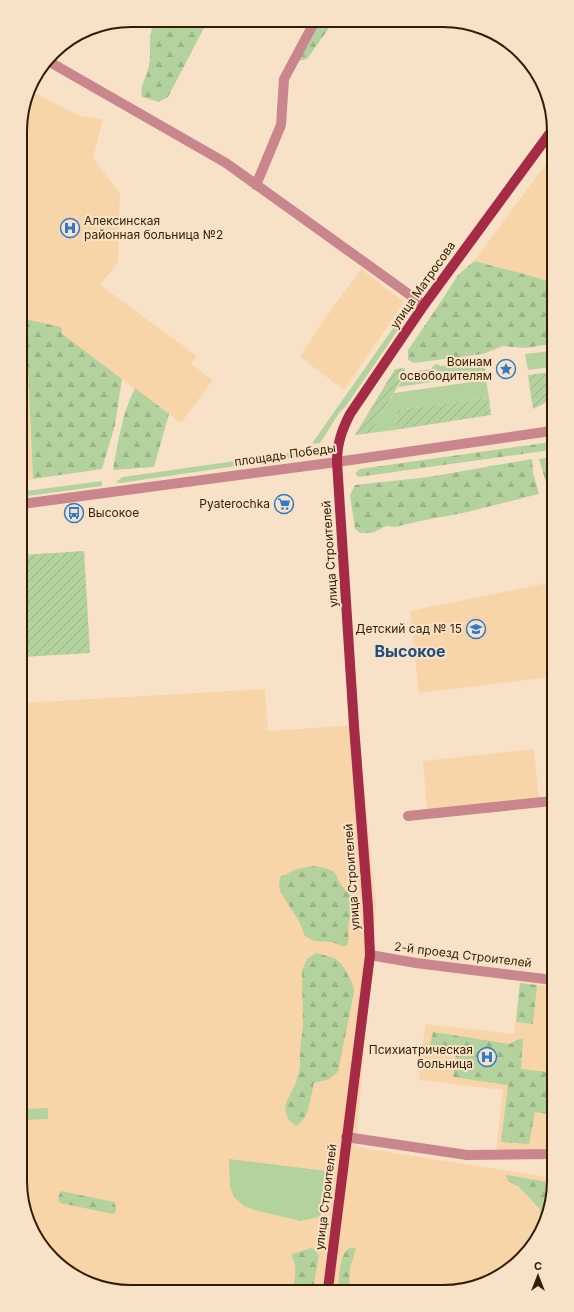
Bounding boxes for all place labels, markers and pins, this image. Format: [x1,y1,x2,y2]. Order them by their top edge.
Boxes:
place label: Алексинская районная больница №2 [84,213,223,242]
hospital icon: Алексинская районная больница №2 [59,217,81,239]
place label: Воинам освободителям [400,354,492,383]
place icon: Воинам освободителям [495,358,517,380]
supermarket icon: Pyaterochka [273,493,295,515]
place label: Pyaterochka [199,496,270,511]
bus stop icon: Высокое [63,502,85,524]
place label: Высокое [88,505,139,520]
school or university icon: Детский сад № 15 [465,618,487,640]
place label: Детский сад № 15 [356,621,462,636]
place label: Психиатрическая больница [369,1042,473,1071]
hospital icon: Психиатрическая больница [476,1046,498,1068]

